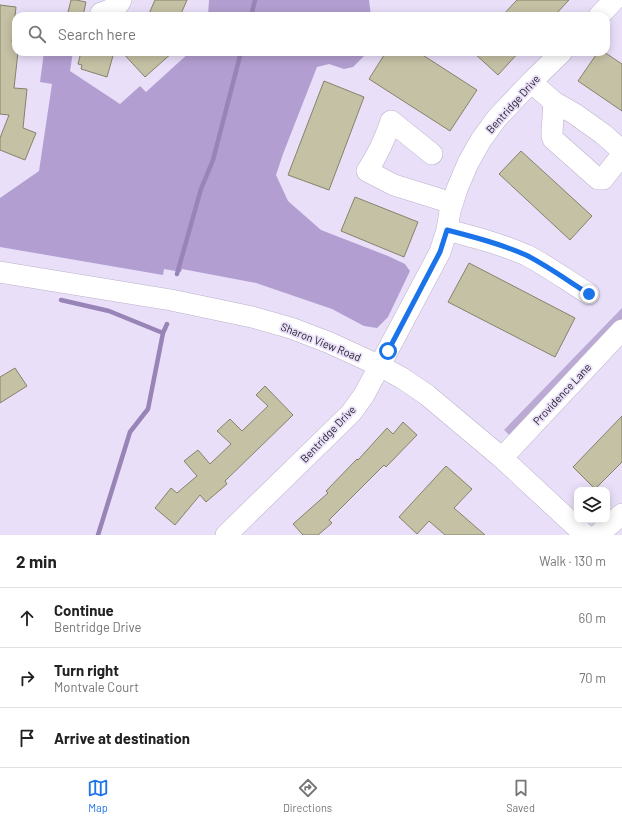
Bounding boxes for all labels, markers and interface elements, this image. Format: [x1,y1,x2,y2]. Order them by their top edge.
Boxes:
search box [12,12,610,56]
icon: search [26,23,48,45]
text: Search here [58,25,136,43]
street label: Bentridge Drive [483,72,542,135]
route end [580,285,598,303]
street label: Sharon View Road [279,319,363,364]
route start [379,342,397,360]
street label: Providence Lane [530,360,594,427]
street label: Bentridge Drive [297,402,358,465]
map controls [574,487,610,523]
button: layers [574,487,610,523]
text: 2 min [16,551,57,571]
text: Walk · 130 m [539,553,606,569]
text: Continue [54,601,114,619]
icon: ahead [16,607,38,629]
text: 60 m [579,610,606,626]
text: Bentridge Drive [54,619,141,635]
text: Turn right [54,661,119,679]
icon: right [16,667,38,689]
text: 70 m [579,670,606,686]
text: Montvale Court [54,679,139,695]
icon: arrive [16,727,38,749]
text: Arrive at destination [54,729,190,747]
tab: Map [87,777,109,814]
tab: Directions [283,777,332,814]
tab: Saved [506,777,535,814]

